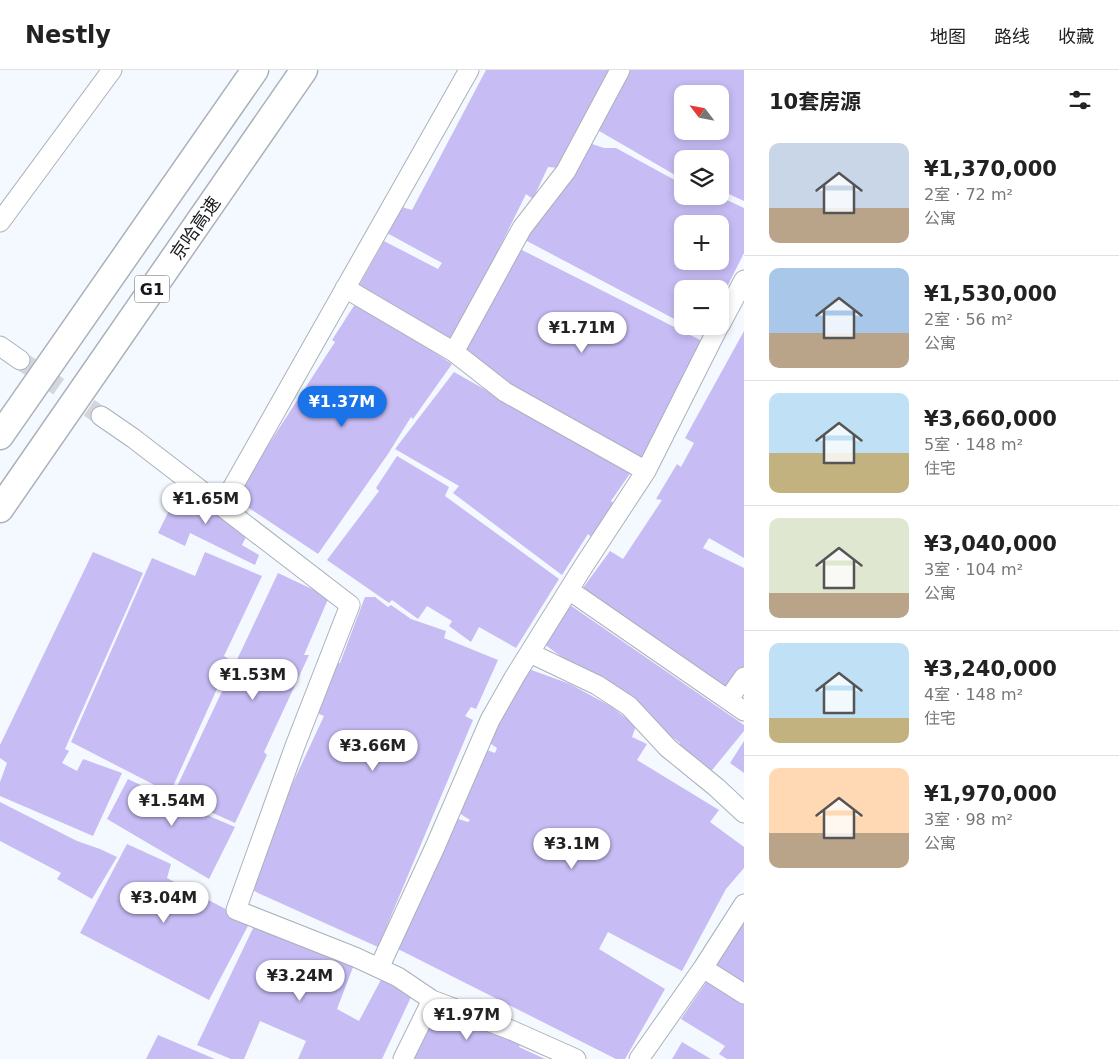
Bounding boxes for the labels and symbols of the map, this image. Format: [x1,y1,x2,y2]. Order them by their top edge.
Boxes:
north arrow [674,85,729,140]
street label: 京哈高速 [166,192,224,264]
road number: G1 [134,275,170,302]
pin: ¥1.71M [541,312,623,354]
pin: ¥1.37M [301,386,383,428]
pin: ¥1.65M [165,482,247,525]
pin: ¥1.53M [212,658,294,701]
pin: ¥3.66M [332,730,414,772]
pin: ¥1.54M [131,784,213,827]
pin: ¥3.1M [537,828,607,870]
pin: ¥3.04M [123,882,205,924]
pin: ¥3.24M [259,960,341,1002]
pin: ¥1.97M [426,998,508,1041]

